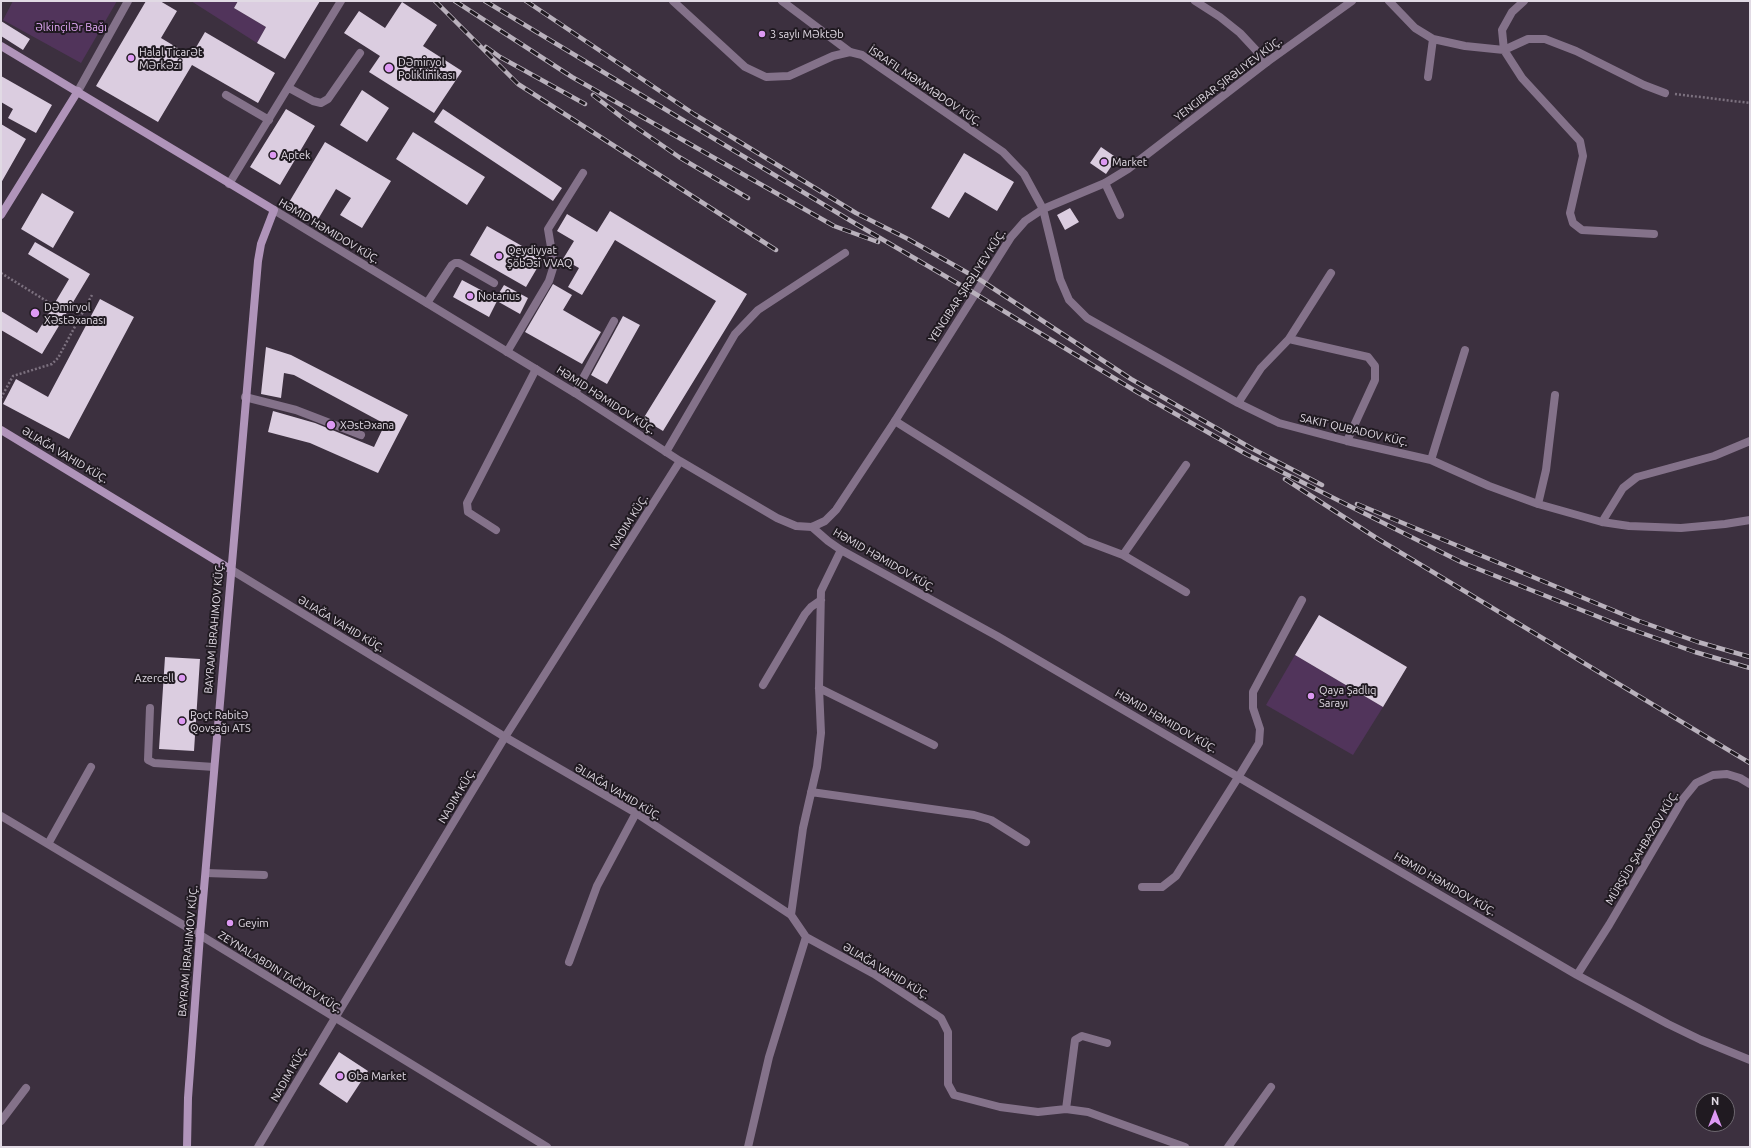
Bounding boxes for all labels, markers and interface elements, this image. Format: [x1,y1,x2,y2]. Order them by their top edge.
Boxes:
park label: Əlkinçilər Bağı [35,20,107,34]
place label: 3 saylı Məktəb [770,27,844,41]
marker: 3 saylı Məktəb [757,29,767,39]
street label: YENGIBAR ŞIRƏLIYEV KÜÇ. [1172,34,1284,124]
street label: İSRAFIL MƏMMƏDOV KÜÇ. [866,43,984,129]
place label: Halal Ticarət Mərkəzi [139,45,202,71]
marker: Halal Ticarət Mərkəzi [126,53,136,63]
place label: Dəmiryol Poliklinikası [398,55,455,81]
marker: Dəmiryol Poliklinikası [383,62,395,74]
place label: Aptek [281,148,311,162]
marker: Aptek [268,150,278,160]
place label: Market [1112,155,1147,169]
marker: Market [1099,157,1109,167]
street label: HƏMID HƏMIDOV KÜÇ. [276,196,382,266]
street label: YENGIBAR ŞIRƏLIYEV KÜÇ. [926,227,1008,345]
place label: Qeydiyyat Şöbəsi VVAQ [507,243,573,269]
marker: Qeydiyyat Şöbəsi VVAQ [494,251,504,261]
place label: Notarius [478,289,520,303]
marker: Notarius [465,291,475,301]
place label: Dəmiryol Xəstəxanası [44,300,106,326]
marker: Dəmiryol Xəstəxanası [29,307,41,319]
street label: HƏMID HƏMIDOV KÜÇ. [554,363,658,437]
street label: SAKIT QUBADOV KÜÇ. [1299,411,1409,449]
place label: Xəstəxana [340,418,394,432]
marker: Xəstəxana [325,419,337,431]
street label: ƏLIAĞA VAHID KÜÇ. [19,424,111,486]
street label: NADIM KÜÇ. [607,492,651,552]
street label: HƏMID HƏMIDOV KÜÇ. [831,525,937,595]
street label: BAYRAM İBRAHIMOV KÜÇ. [202,562,226,694]
street label: ƏLIAĞA VAHID KÜÇ. [295,593,387,655]
place label: Azercell [135,671,174,685]
marker: Azercell [177,673,187,683]
place label: Qaya Şadlıq Sarayı [1319,683,1376,709]
street label: HƏMID HƏMIDOV KÜÇ. [1113,686,1219,756]
marker: Qaya Şadlıq Sarayı [1306,691,1316,701]
place label: Poçt Rabitə Qovşağı ATS [190,708,251,734]
marker: Poçt Rabitə Qovşağı ATS [177,716,187,726]
street label: ƏLIAĞA VAHID KÜÇ. [572,761,664,823]
street label: NADIM KÜÇ. [435,766,479,826]
street label: MÜRŞÜD ŞAHBAZOV KÜÇ. [1603,789,1681,907]
street label: HƏMID HƏMIDOV KÜÇ. [1392,849,1498,919]
street label: BAYRAM İBRAHIMOV KÜÇ. [176,885,200,1017]
place label: Geyim [238,916,269,930]
marker: Geyim [225,918,235,928]
street label: ZEYNALABDIN TAĞIYEV KÜÇ. [216,928,344,1016]
street label: ƏLIAĞA VAHID KÜÇ. [840,940,932,1002]
street label: NADIM KÜÇ. [268,1044,310,1104]
place label: Oba Market [348,1069,406,1083]
marker: Oba Market [335,1071,345,1081]
north arrow [1695,1092,1735,1132]
text: N [1711,1095,1719,1107]

